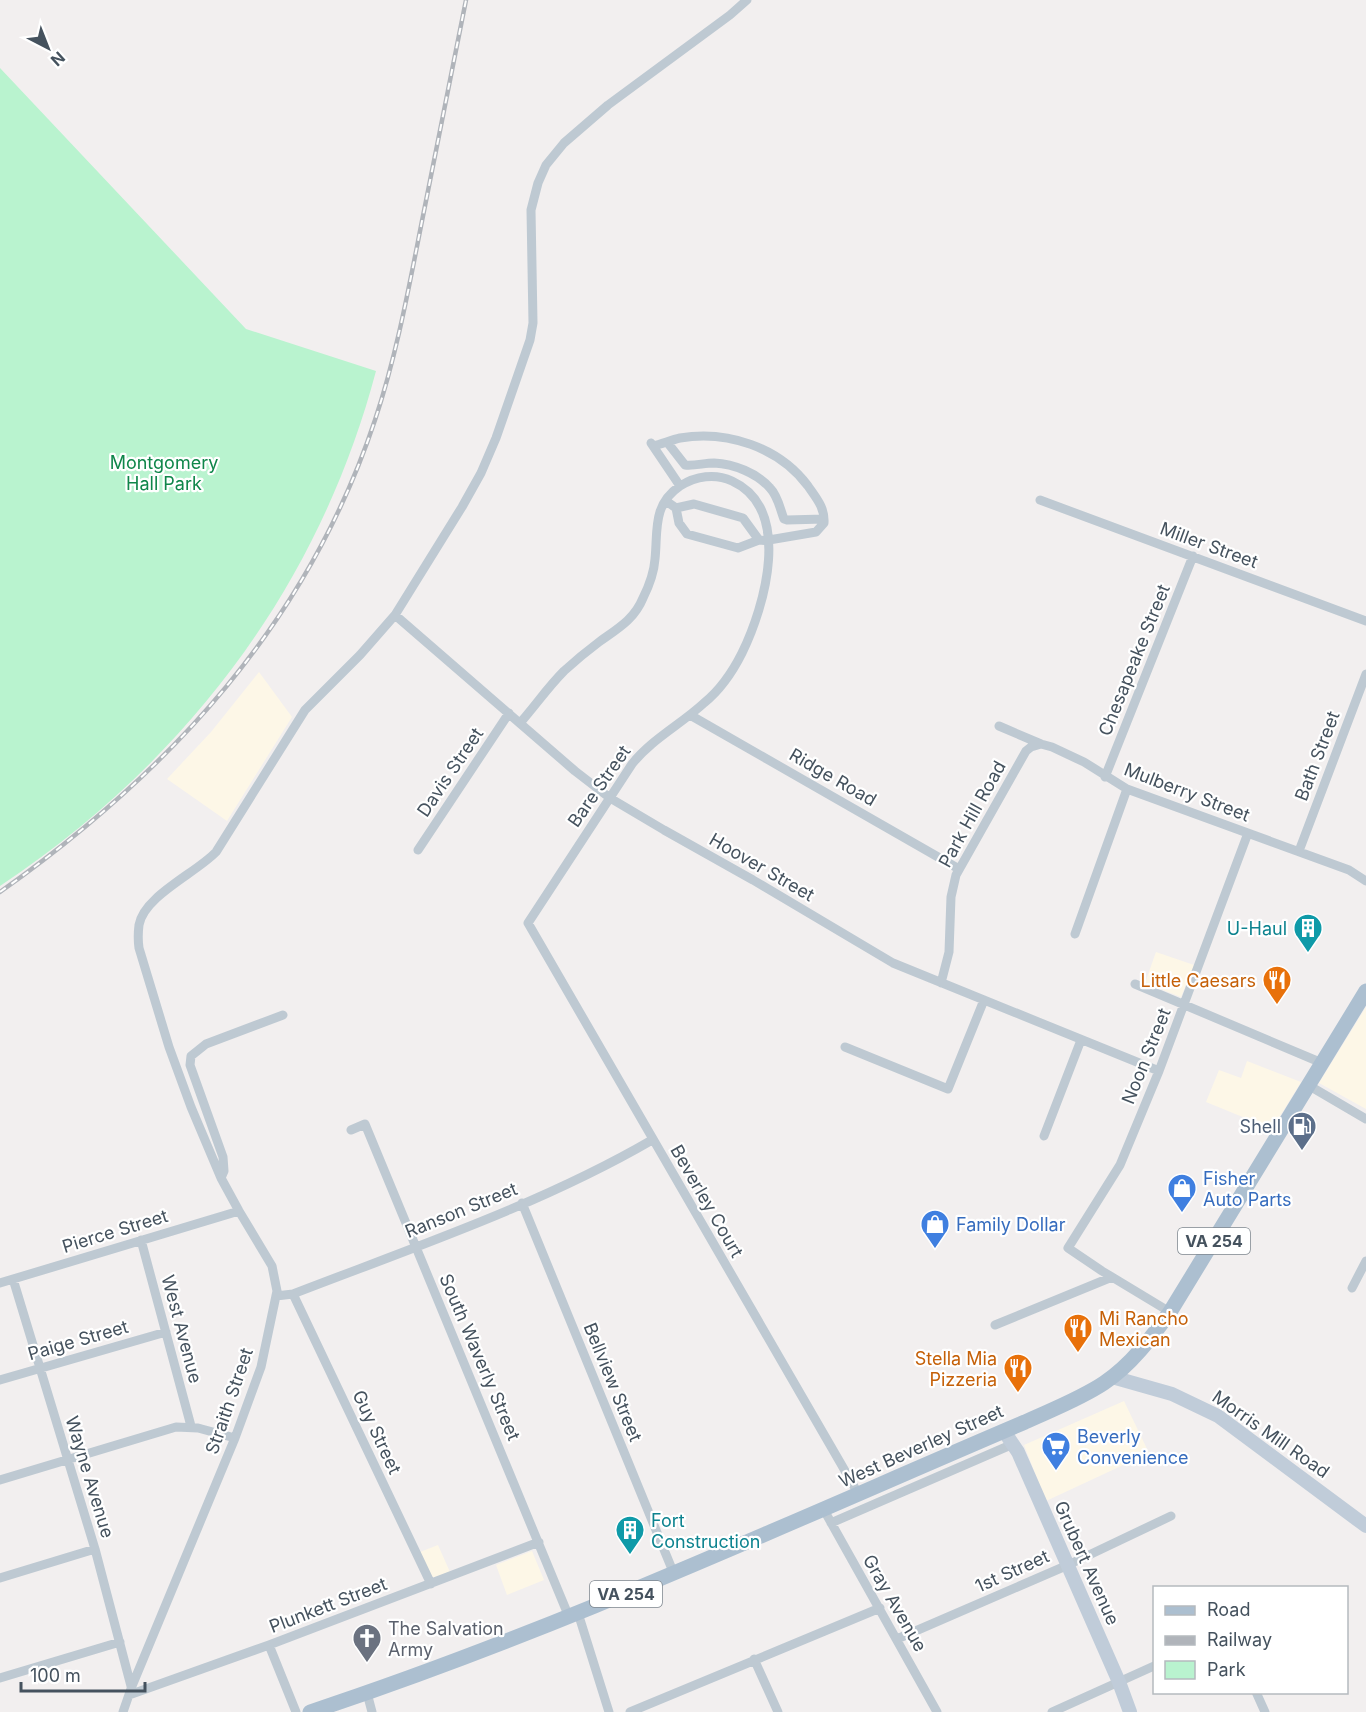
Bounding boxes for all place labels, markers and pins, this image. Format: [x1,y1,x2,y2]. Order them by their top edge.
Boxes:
building icon: U-Haul [1292,912,1324,954]
place label: U-Haul [1227,918,1287,939]
restaurant icon: Little Caesars [1261,964,1293,1006]
place label: Little Caesars [1141,970,1256,991]
fuel station icon: Shell [1286,1110,1318,1152]
place label: Shell [1240,1116,1281,1137]
place label: Fisher Auto Parts [1203,1168,1292,1210]
shop icon: Fisher Auto Parts [1166,1172,1198,1214]
shop icon: Family Dollar [919,1208,951,1250]
place label: Family Dollar [956,1214,1066,1235]
place label: Mi Rancho Mexican [1099,1308,1189,1350]
restaurant icon: Mi Rancho Mexican [1062,1312,1094,1354]
place label: Stella Mia Pizzeria [915,1348,997,1390]
restaurant icon: Stella Mia Pizzeria [1002,1352,1034,1394]
place label: Beverly Convenience [1077,1426,1188,1468]
supermarket icon: Beverly Convenience [1040,1430,1072,1472]
place label: Fort Construction [651,1510,760,1552]
building icon: Fort Construction [614,1514,646,1556]
place label: The Salvation Army [388,1618,504,1660]
church icon: The Salvation Army [351,1622,383,1664]

